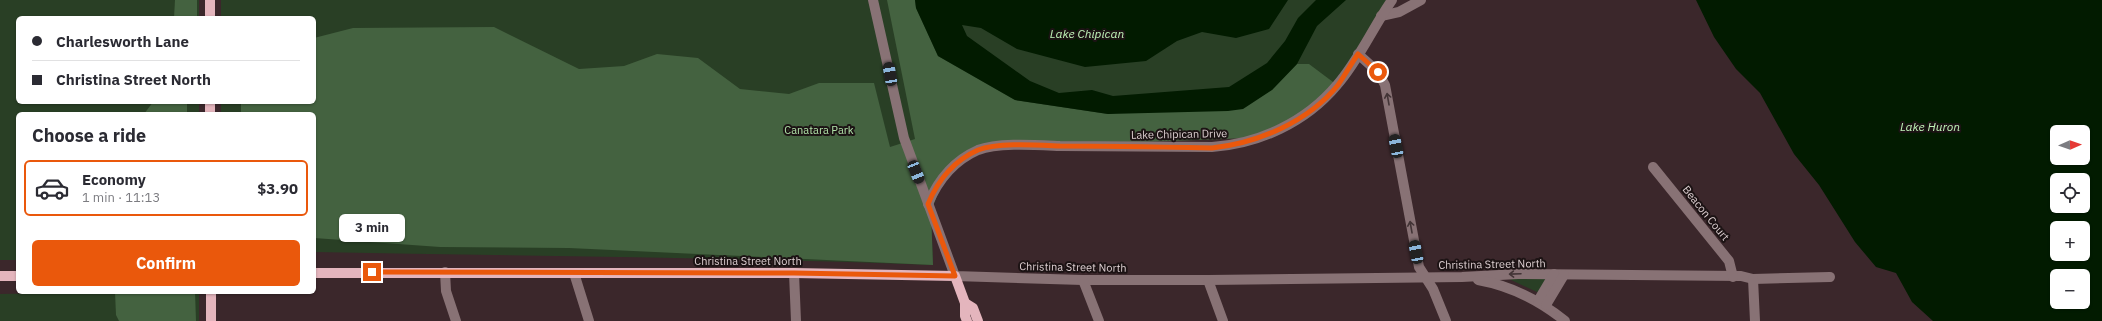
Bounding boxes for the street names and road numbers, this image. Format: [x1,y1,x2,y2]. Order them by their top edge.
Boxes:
street label: Lake Chipican Drive [1131,126,1227,142]
street label: Beacon Court [1680,183,1733,243]
street label: Christina Street North [694,254,802,268]
street label: Christina Street North [1438,256,1546,272]
street label: Christina Street North [1019,259,1127,275]

